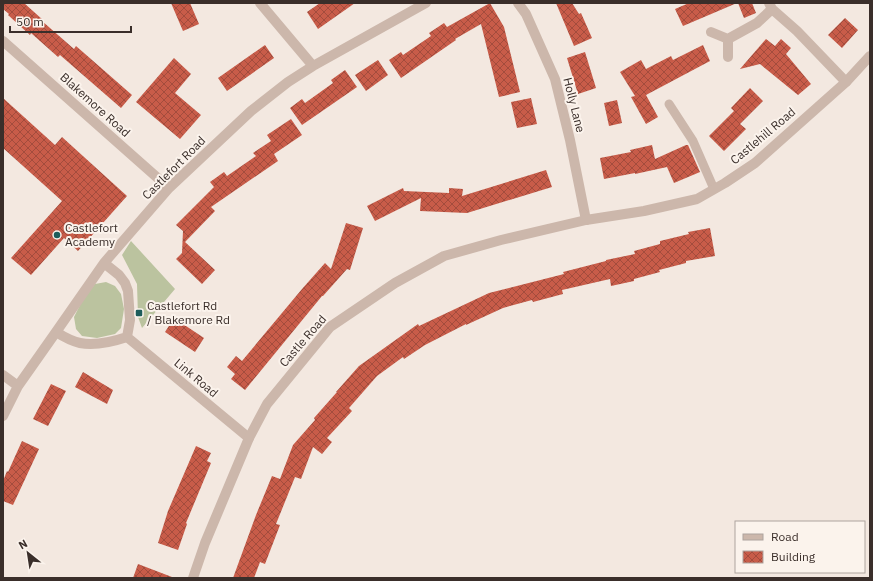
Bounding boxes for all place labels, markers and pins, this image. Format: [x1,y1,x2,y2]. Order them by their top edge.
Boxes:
place label: Castlefort Academy [65,220,118,249]
marker: Castlefort Academy [52,230,62,240]
place label: Castlefort Rd / Blakemore Rd [147,298,230,327]
marker: Castlefort Rd / Blakemore Rd [134,308,144,318]

